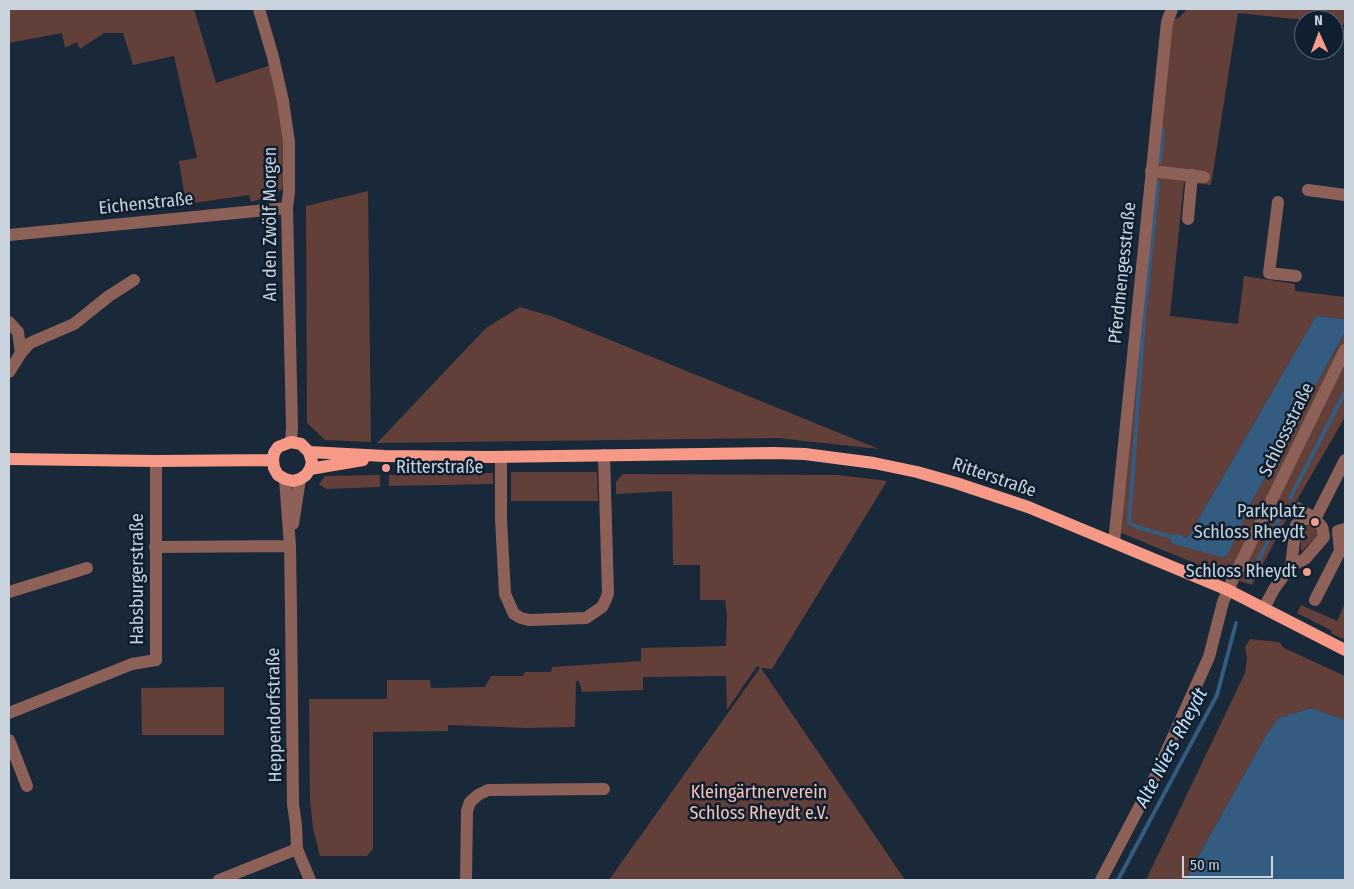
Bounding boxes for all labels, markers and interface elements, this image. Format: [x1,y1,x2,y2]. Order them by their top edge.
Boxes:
north arrow [1294,10,1344,60]
text: N [1314,12,1323,29]
street label: An den Zwölf Morgen [260,147,282,301]
street label: Eichenstraße [98,188,194,220]
street label: Pferdmengesstraße [1105,201,1141,345]
street label: Schlossstraße [1255,379,1319,481]
street label: Ritterstraße [949,454,1039,502]
place label: Ritterstraße [396,457,483,479]
marker: Ritterstraße [380,462,392,474]
place label: Parkplatz Schloss Rheydt [1194,501,1305,544]
street label: Habsburgerstraße [127,513,149,645]
marker: Parkplatz Schloss Rheydt [1309,516,1321,528]
place label: Schloss Rheydt [1186,561,1297,583]
marker: Schloss Rheydt [1301,566,1313,578]
street label: Heppendorfstraße [263,647,287,783]
water label: Alte Niers Rheydt [1131,684,1213,812]
park label: Kleingärtnerverein Schloss Rheydt e.V. [689,782,829,824]
scale bar [1184,846,1275,878]
text: 50 m [1190,856,1220,874]

